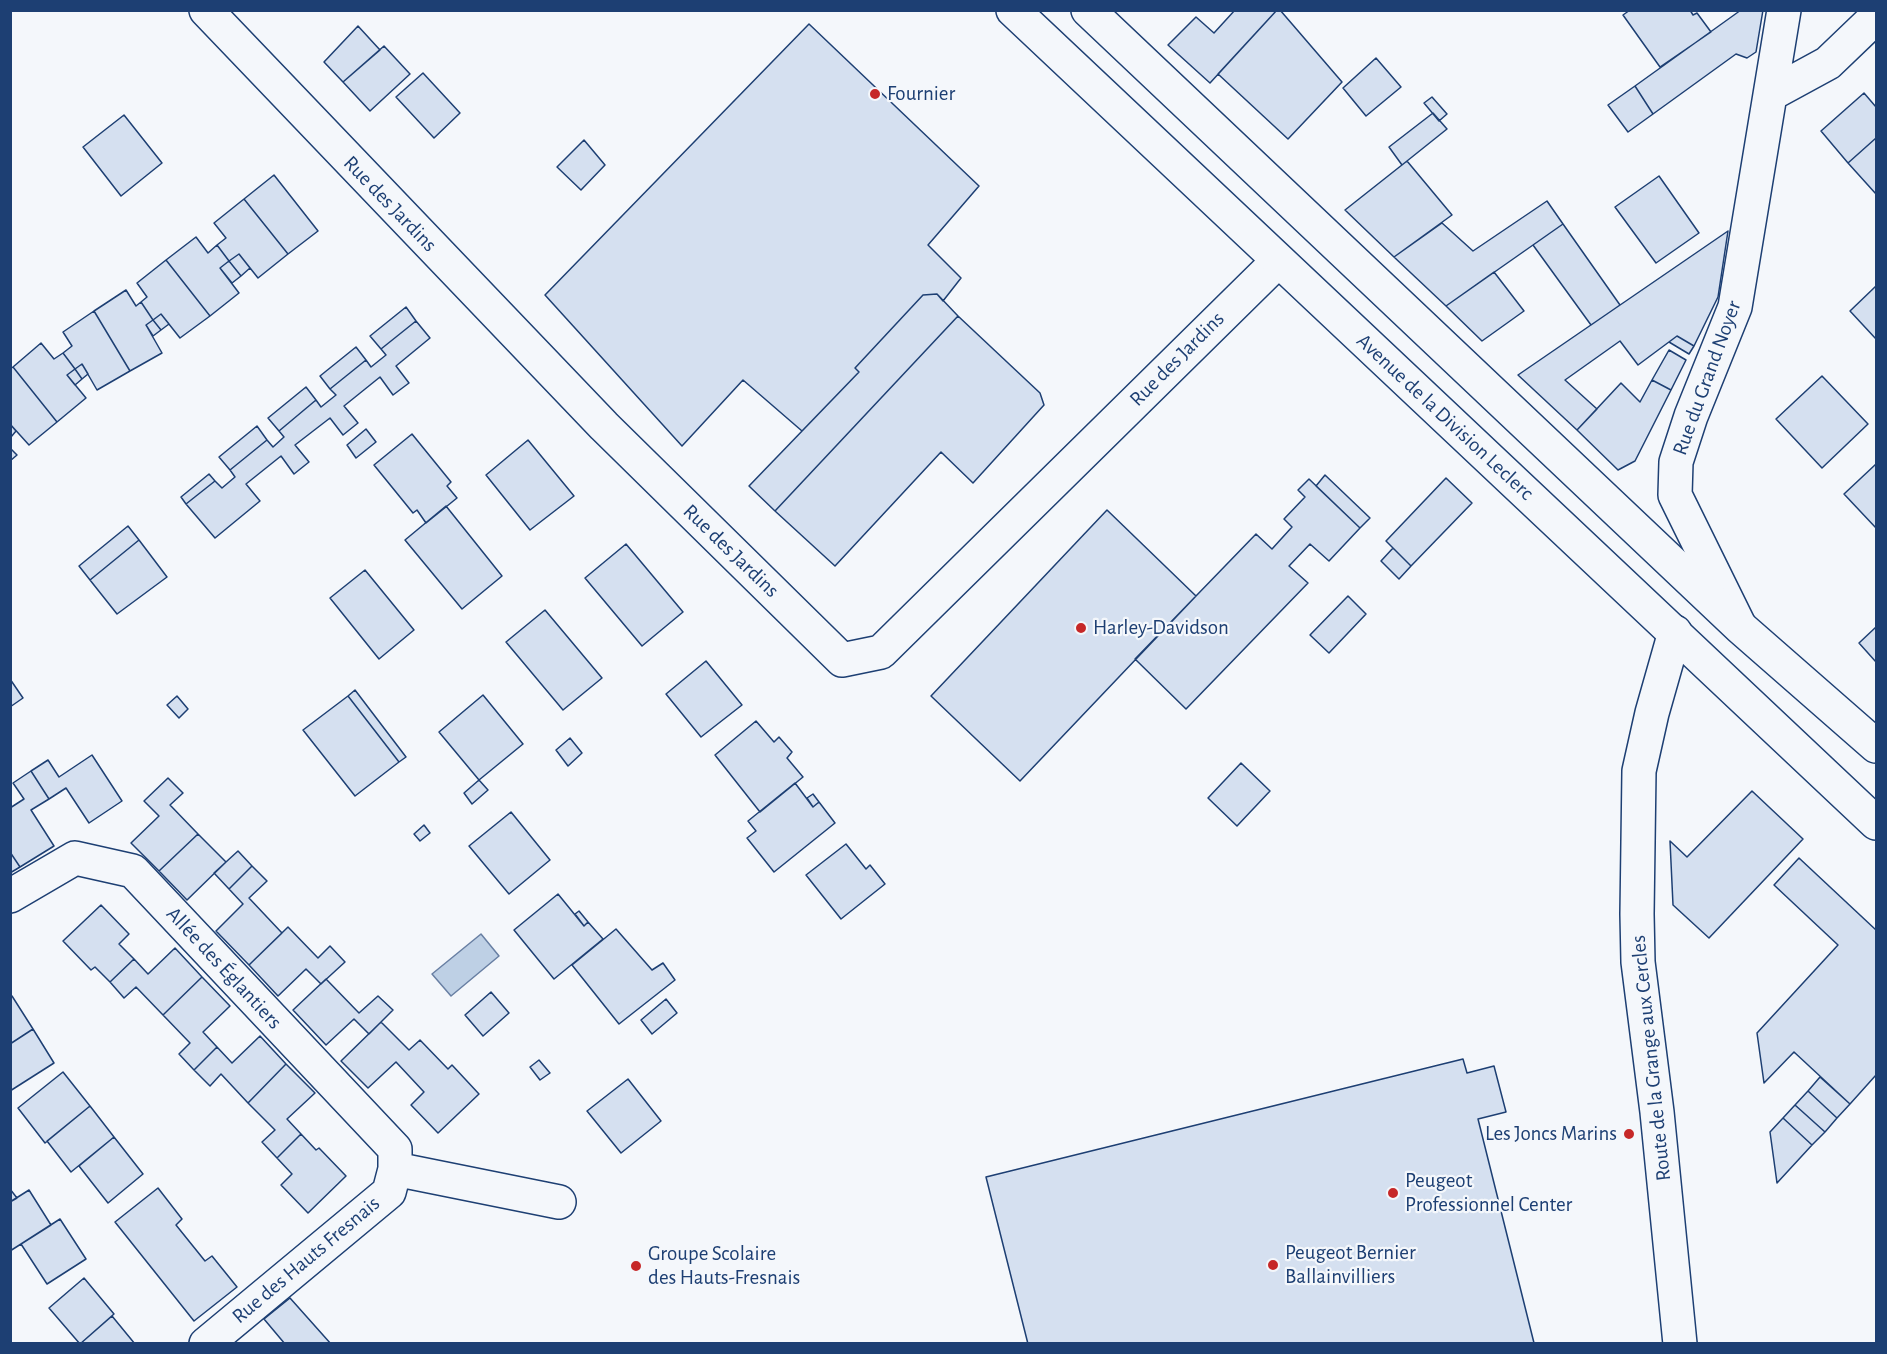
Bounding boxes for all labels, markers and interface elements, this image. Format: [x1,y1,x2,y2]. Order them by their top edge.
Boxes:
place label: Fournier [887,81,955,107]
marker: Fournier [868,87,882,101]
street label: Rue des Jardins [338,151,442,257]
street label: Rue du Grand Noyer [1667,297,1747,459]
street label: Rue des Jardins [1124,306,1230,412]
street label: Avenue de la Division Leclerc [1351,328,1539,506]
street label: Rue des Jardins [678,499,784,603]
place label: Harley-Davidson [1093,615,1229,641]
marker: Harley-Davidson [1074,621,1088,635]
street label: Allée des Églantiers [161,902,287,1034]
street label: Route de la Grange aux Cercles [1626,934,1676,1182]
place label: Les Joncs Marins [1485,1121,1617,1147]
marker: Les Joncs Marins [1622,1127,1636,1141]
place label: Peugeot Professionnel Center [1405,1168,1572,1218]
marker: Peugeot Professionnel Center [1386,1186,1400,1200]
street label: Rue des Hauts Fresnais [227,1191,385,1329]
place label: Peugeot Bernier Ballainvilliers [1285,1240,1416,1290]
place label: Groupe Scolaire des Hauts-Fresnais [648,1241,800,1291]
marker: Peugeot Bernier Ballainvilliers [1266,1258,1280,1272]
marker: Groupe Scolaire des Hauts-Fresnais [629,1259,643,1273]

